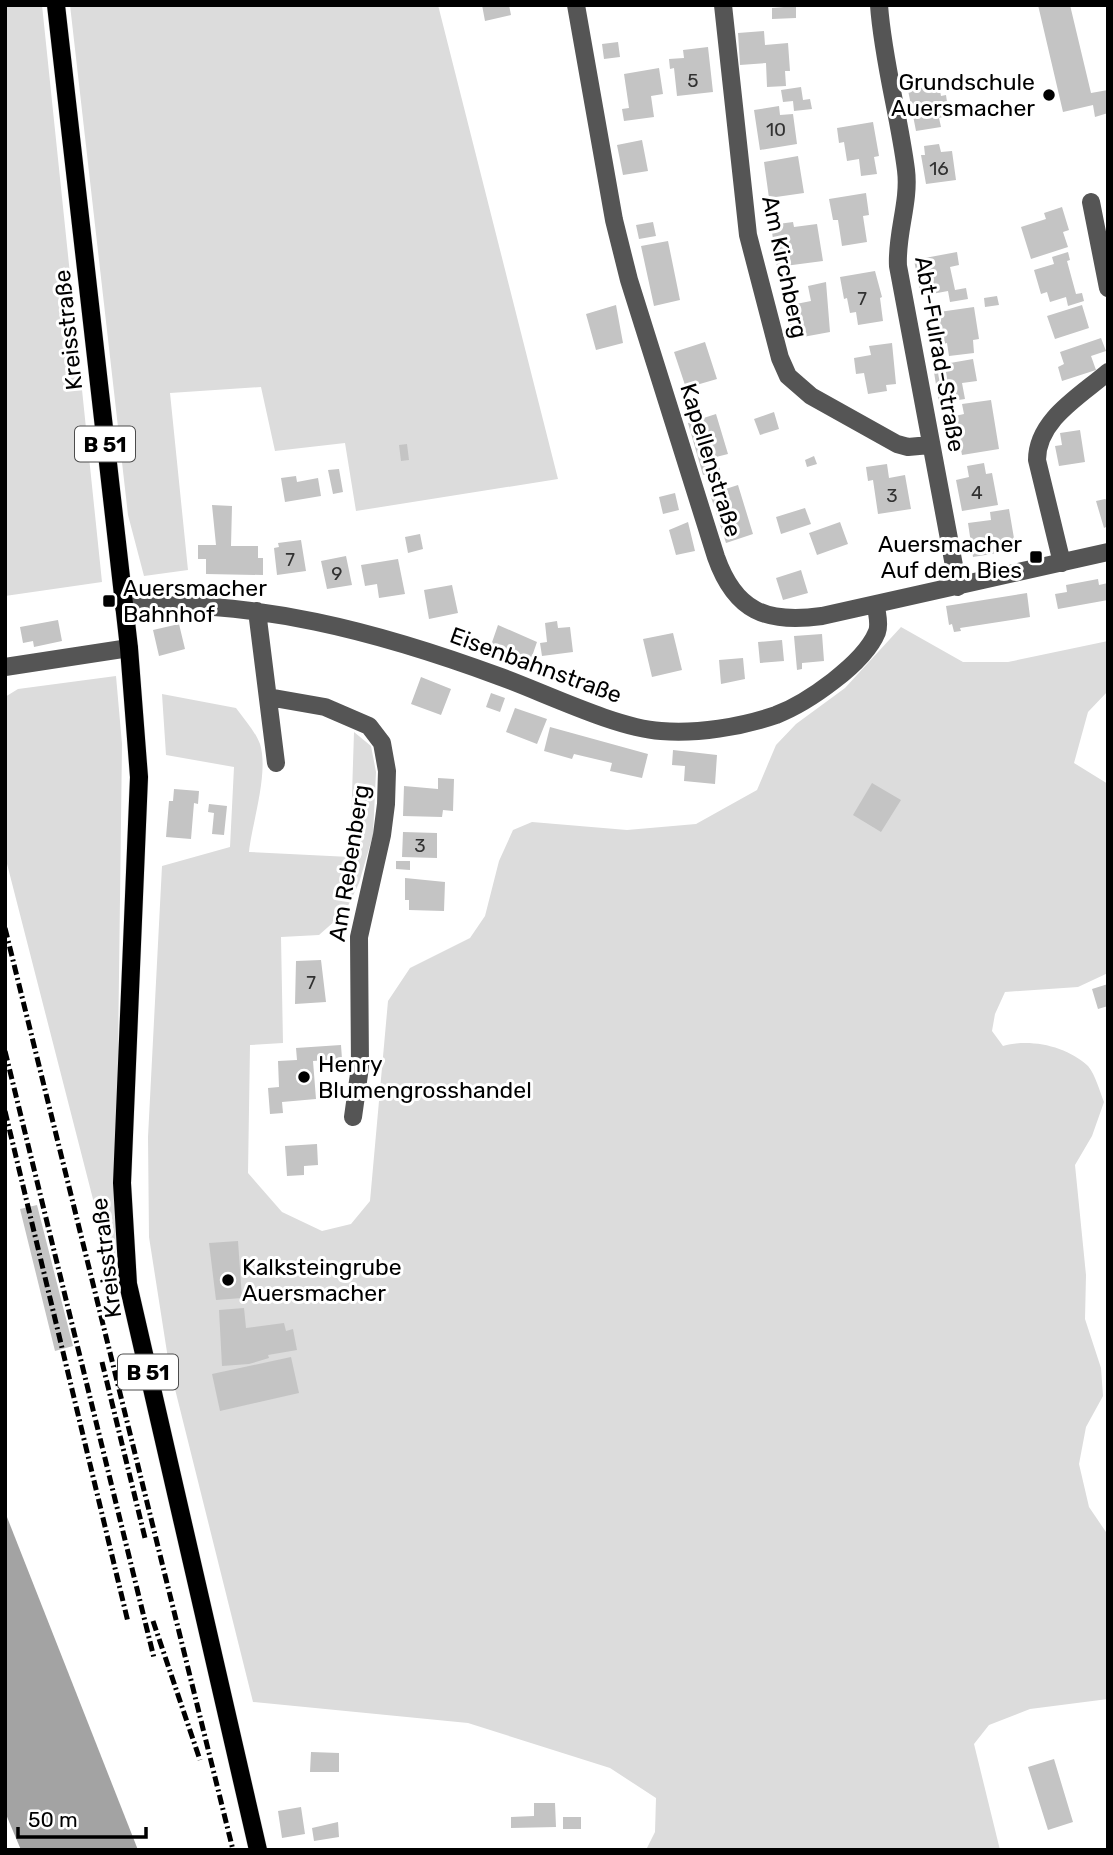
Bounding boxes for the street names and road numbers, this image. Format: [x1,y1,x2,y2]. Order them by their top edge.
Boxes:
street label: Am Kirchberg [756,193,814,341]
street label: Abt-Fulrad-Straße [909,254,971,454]
street label: Kreisstraße [48,268,88,392]
street label: Kapellenstraße [674,380,748,540]
road number: B 51 [75,426,135,462]
street label: Eisenbahnstraße [446,621,626,709]
street label: Am Rebenberg [323,782,375,944]
street label: Kreisstraße [85,1196,127,1320]
road number: B 51 [118,1354,178,1390]

